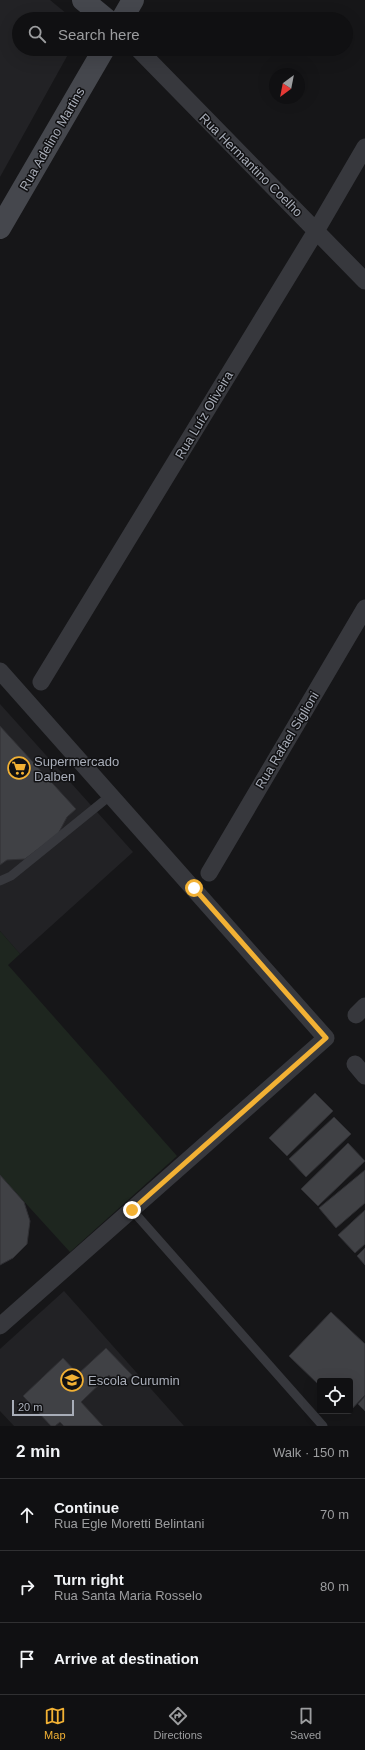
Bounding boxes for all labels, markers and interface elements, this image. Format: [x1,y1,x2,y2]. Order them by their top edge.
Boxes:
search box [12,12,353,56]
icon: search [26,23,48,45]
text: Search here [58,26,140,43]
north arrow [269,68,305,104]
street label: Rua Adelino Martins [16,84,88,193]
street label: Rua Hermantino Coelho [196,110,306,220]
street label: Rua Luíz Oliveira [172,368,236,462]
street label: Rua Rafael Siglioni [252,689,322,791]
place label: Supermercado Dalben [34,754,119,784]
supermarket icon: Supermercado Dalben [6,755,32,781]
route start [185,879,203,897]
route end [123,1201,141,1219]
school or university icon: Escola Curumin [59,1367,85,1393]
place label: Escola Curumin [88,1373,180,1388]
map controls [317,1378,353,1414]
button: locate [317,1378,353,1414]
scale bar [12,1398,74,1417]
text: 20 m [18,1401,42,1413]
text: 2 min [16,1442,60,1461]
text: Walk · 150 m [273,1445,349,1460]
text: Continue [54,1499,119,1516]
icon: ahead [16,1504,38,1526]
text: 70 m [320,1507,349,1522]
text: Rua Egle Moretti Belintani [54,1516,204,1531]
text: Turn right [54,1571,124,1588]
icon: right [16,1576,38,1598]
text: 80 m [320,1579,349,1594]
text: Rua Santa Maria Rosselo [54,1588,202,1603]
icon: arrive [16,1648,38,1670]
text: Arrive at destination [54,1650,199,1667]
tab: Map [44,1705,66,1741]
tab: Directions [153,1705,202,1741]
tab: Saved [290,1705,321,1741]

